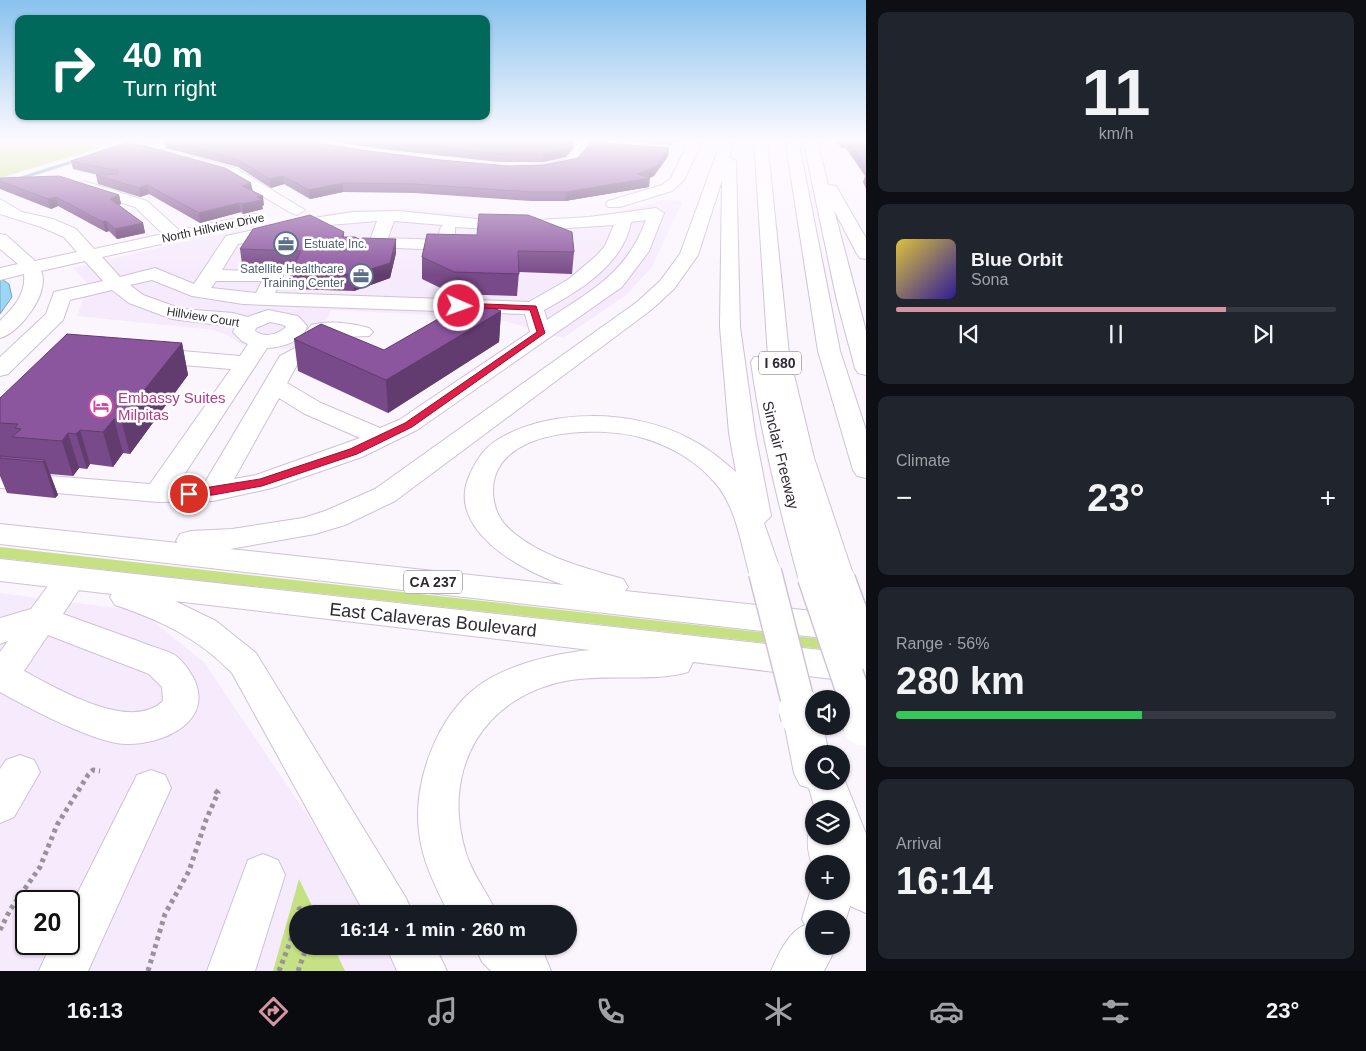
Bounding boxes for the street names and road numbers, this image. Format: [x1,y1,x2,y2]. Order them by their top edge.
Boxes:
street label: North Hillview Drive [160,210,266,246]
street label: Hillview Court [166,304,241,330]
road number: I 680 [759,352,801,374]
street label: Sinclair Freeway [759,399,803,511]
road number: CA 237 [404,570,462,594]
street label: East Calaveras Boulevard [328,599,538,641]

